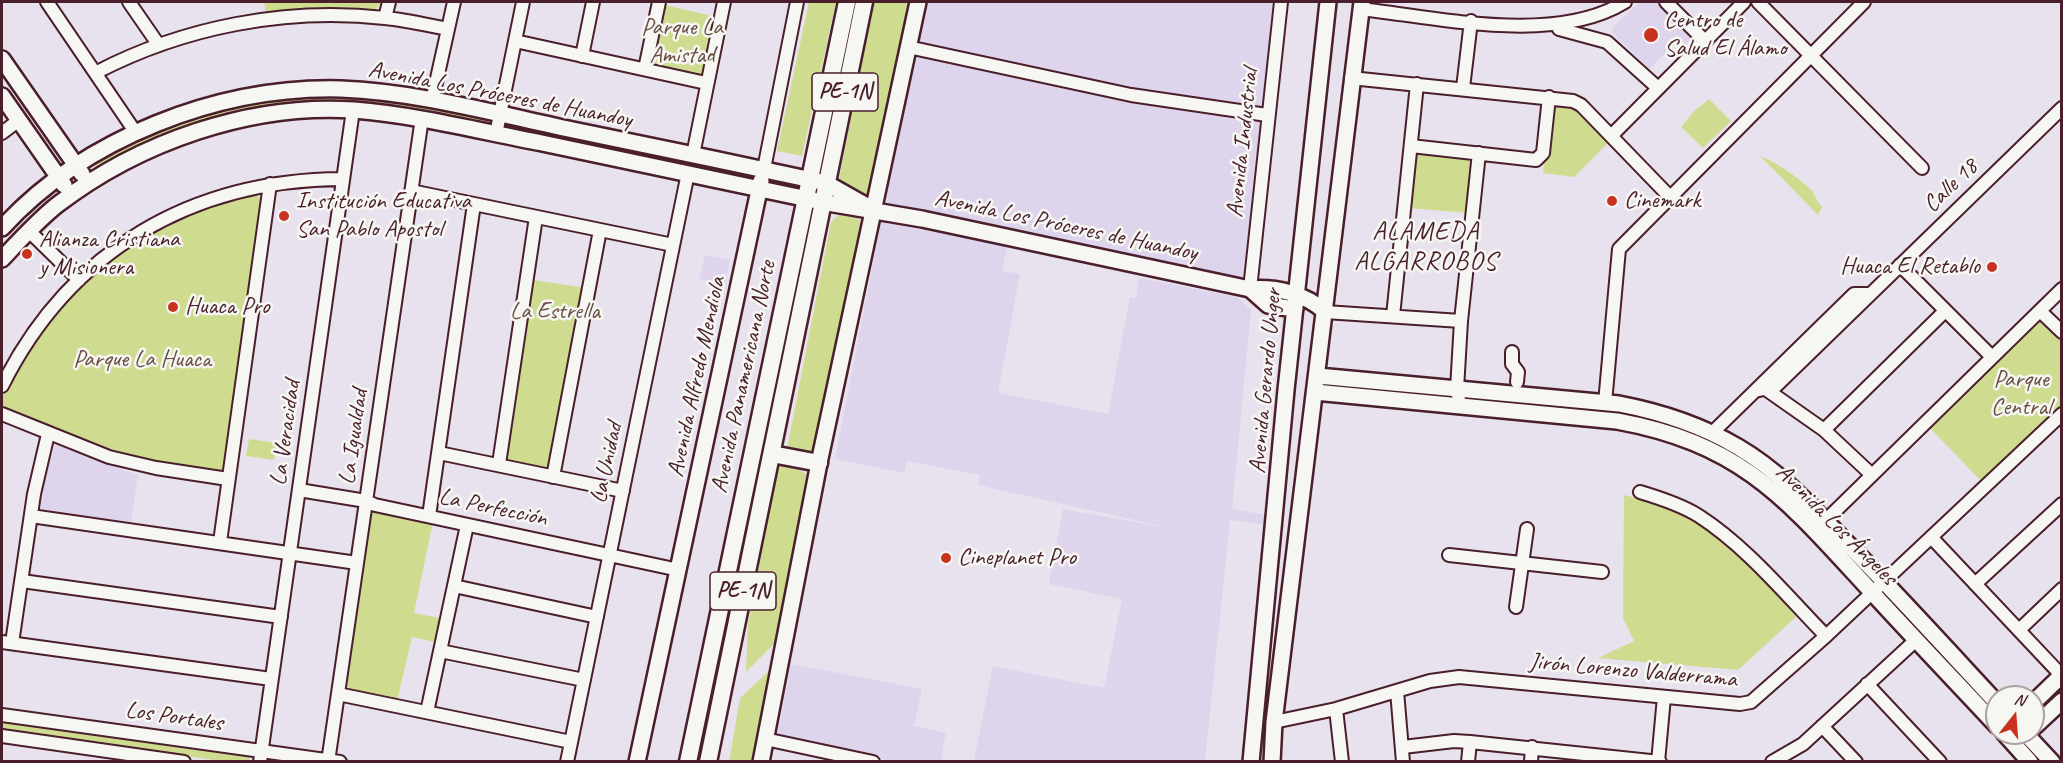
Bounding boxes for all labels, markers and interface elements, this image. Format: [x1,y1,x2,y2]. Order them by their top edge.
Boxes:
place label: Centro de Salud El Álamo [1664,7,1786,63]
park label: Parque La Amistad [641,14,723,70]
marker: Centro de Salud El Álamo [1642,26,1660,44]
street label: Avenida Los Próceres de Huandoy [366,55,634,135]
street label: Avenida Industrial [1221,67,1265,219]
road number: PE-1N [812,73,878,111]
street label: Calle 18 [1918,153,1984,219]
street label: Avenida Los Próceres de Huandoy [932,184,1200,268]
place label: Cinemark [1624,187,1700,215]
place label: Institución Educativa San Pablo Apostol [296,188,471,244]
marker: Cinemark [1605,194,1619,208]
marker: Institución Educativa San Pablo Apostol [277,209,291,223]
district label: ALAMEDA ALGARROBOS [1355,216,1497,278]
place label: Alianza Cristiana y Misionera [39,226,180,282]
marker: Alianza Cristiana y Misionera [20,247,34,261]
place label: Huaca El Retablo [1840,253,1980,281]
street label: Avenida Panamericana Norte [705,258,783,496]
marker: Huaca El Retablo [1985,260,1999,274]
street label: Avenida Alfredo Mendiola [662,274,732,480]
street label: Avenida Gerardo Unger [1244,287,1288,475]
place label: Huaca Pro [185,293,269,321]
park label: La Estrella [510,298,600,326]
marker: Huaca Pro [166,300,180,314]
park label: Parque La Huaca [73,346,211,374]
park label: Parque Central [1991,366,2051,422]
street label: La Veracidad [264,379,308,487]
street label: La Igualdad [333,388,375,486]
street label: La Unidad [584,420,630,506]
street label: Avenida Los Ángeles [1769,458,1903,592]
street label: La Perfección [436,483,550,533]
place label: Cineplanet Pro [958,544,1076,572]
marker: Cineplanet Pro [939,551,953,565]
road number: PE-1N [710,572,776,610]
street label: Jirón Lorenzo Valderrama [1528,648,1738,694]
north arrow [1985,685,2045,745]
text: N [2012,689,2027,711]
street label: Los Portales [124,696,224,738]

